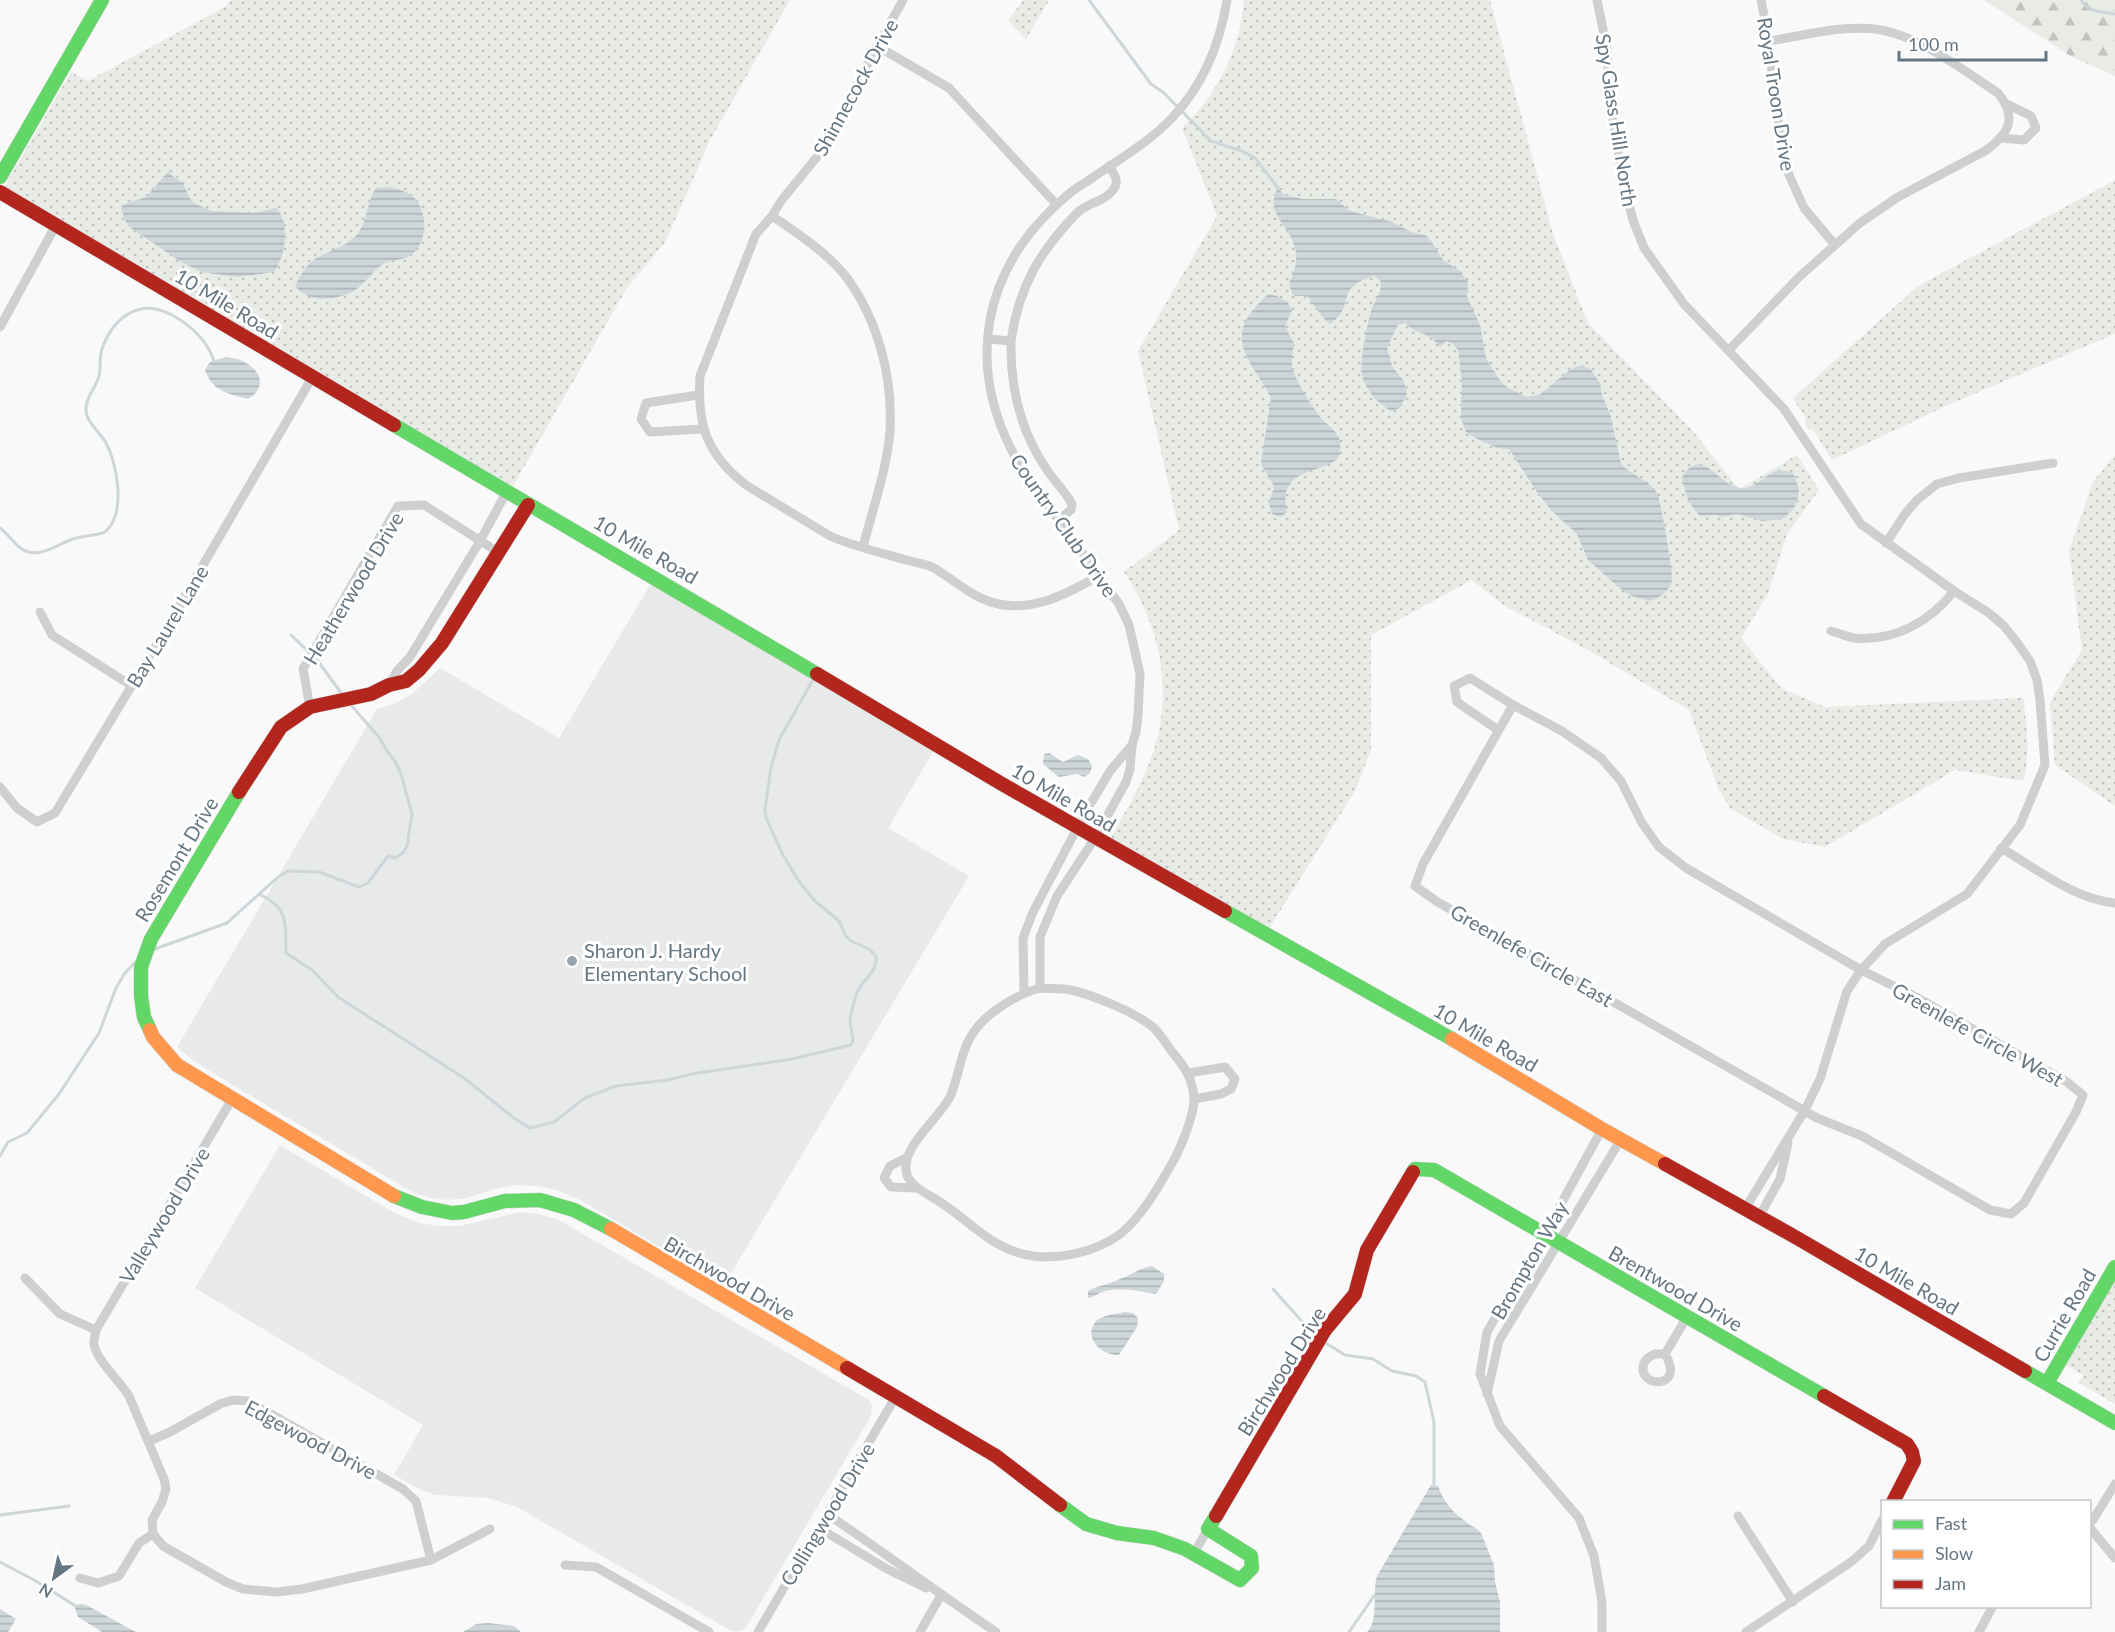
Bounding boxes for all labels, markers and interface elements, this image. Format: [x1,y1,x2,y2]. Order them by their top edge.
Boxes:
street label: Shinnecock Drive [807,14,903,160]
street label: Royal Troon Drive [1753,15,1801,173]
scale bar [1899,24,2046,62]
street label: Spy Glass Hill North [1591,32,1643,208]
text: 100 m [1908,33,1959,55]
street label: 10 Mile Road [171,263,283,343]
street label: Country Club Drive [1006,449,1122,601]
street label: Heatherwood Drive [298,507,408,669]
street label: 10 Mile Road [590,510,702,588]
street label: Bay Laurel Lane [121,561,213,691]
street label: 10 Mile Road [1008,758,1120,836]
street label: Rosemont Drive [129,792,223,926]
street label: Greenlefe Circle East [1447,899,1617,1011]
place label: Sharon J. Hardy Elementary School [584,938,747,985]
marker: Sharon J. Hardy Elementary School [565,954,579,968]
street label: Greenlefe Circle West [1888,977,2068,1091]
street label: 10 Mile Road [1430,998,1542,1076]
street label: Valleywood Drive [114,1143,214,1287]
street label: Brompton Way [1485,1196,1573,1323]
street label: Birchwood Drive [660,1231,800,1325]
street label: Brentwood Drive [1605,1240,1747,1336]
street label: 10 Mile Road [1851,1241,1963,1319]
street label: Currie Road [2028,1264,2100,1366]
street label: Birchwood Drive [1232,1302,1330,1440]
street label: Edgewood Drive [241,1394,381,1484]
street label: Collingwood Drive [775,1438,879,1590]
legend [1881,1500,2091,1608]
text: Fast [1935,1512,1968,1534]
text: Slow [1935,1542,1973,1564]
north arrow [24,1548,84,1608]
text: Jam [1935,1572,1966,1594]
text: N [35,1580,56,1602]

